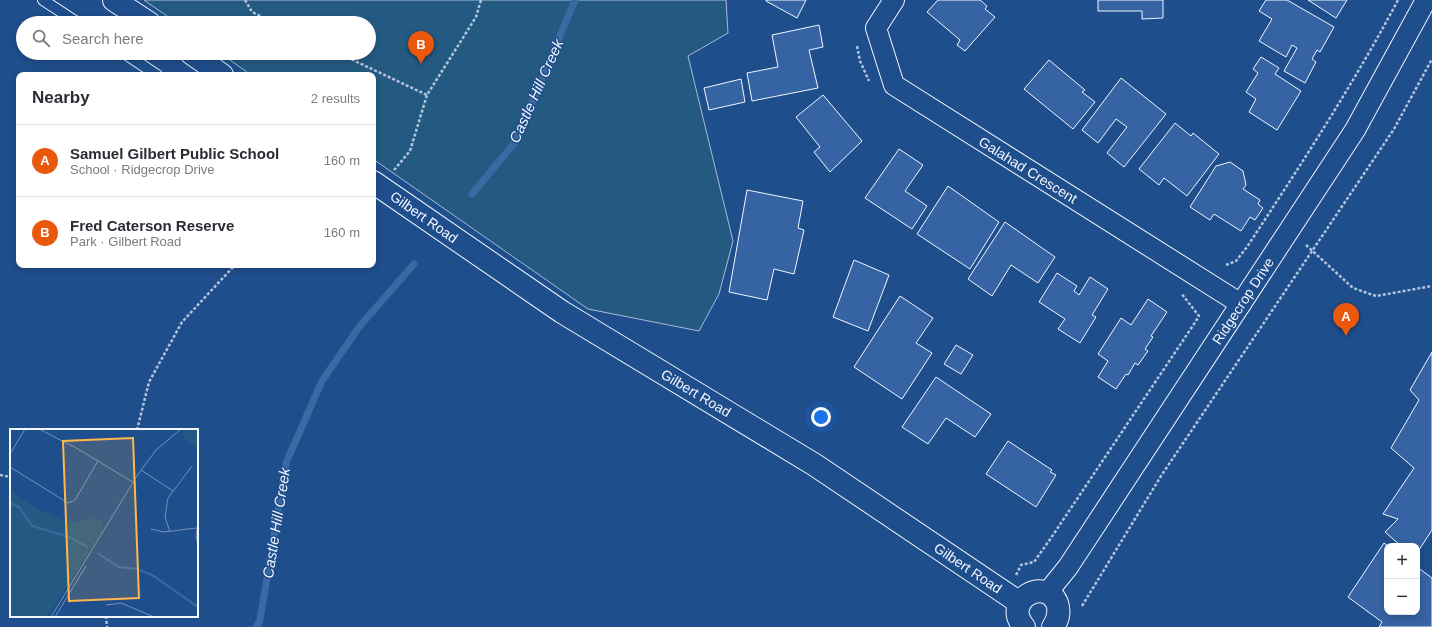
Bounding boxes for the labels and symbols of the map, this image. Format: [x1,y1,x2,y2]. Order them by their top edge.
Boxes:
pin: B [408,31,434,64]
water label: Castle Hill Creek [506,35,567,145]
street label: Galahad Crescent [976,133,1080,207]
street label: Gilbert Road [387,188,461,246]
street label: Ridgecrop Drive [1209,254,1277,347]
pin: A [1333,303,1359,336]
street label: Gilbert Road [658,366,734,420]
your location [811,407,831,427]
inset map [10,429,198,617]
water label: Castle Hill Creek [259,465,293,579]
street label: Gilbert Road [931,539,1005,597]

